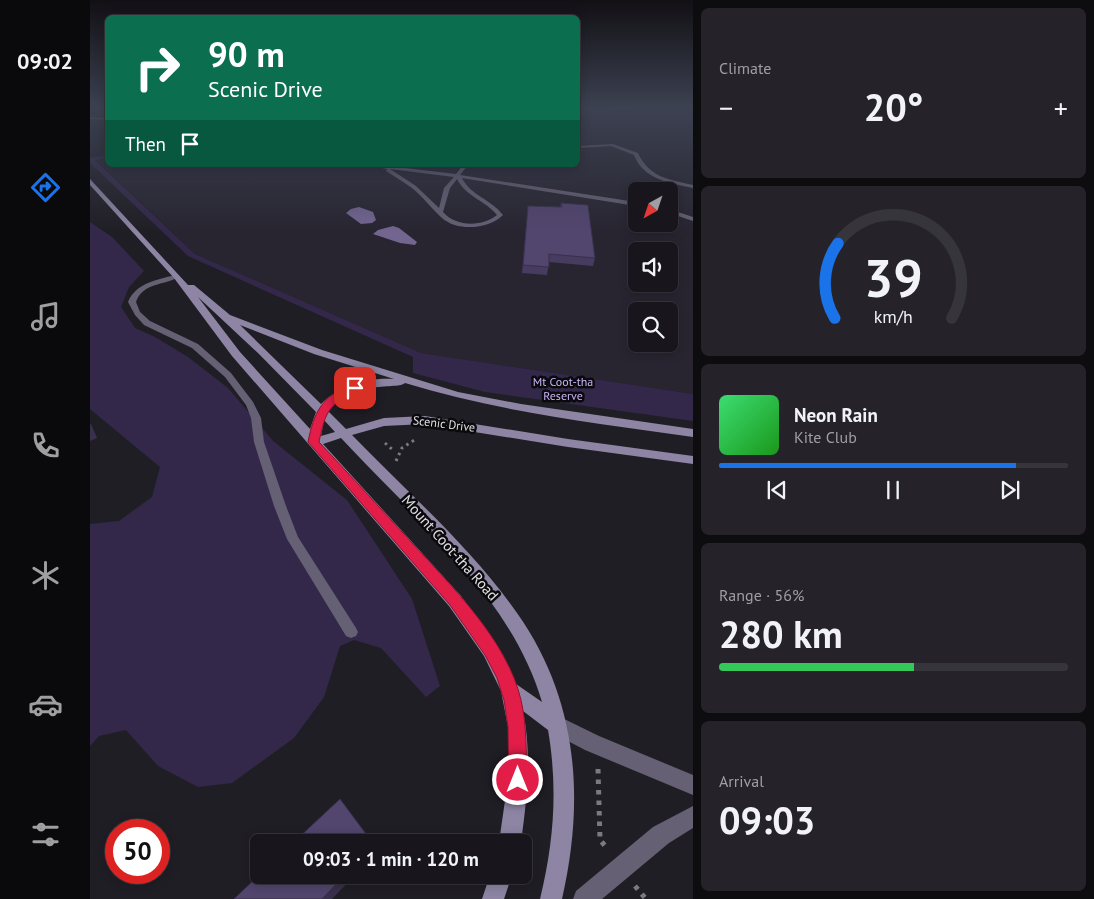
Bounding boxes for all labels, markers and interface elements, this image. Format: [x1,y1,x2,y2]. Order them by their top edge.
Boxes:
text: 90 m [208,31,285,77]
icon: right [125,35,190,100]
text: 09:02 [17,47,73,75]
text: Climate [719,58,771,78]
text: Scenic Drive [208,75,323,103]
text: 20° [864,82,923,131]
text: − [719,89,733,126]
text: + [1054,89,1068,126]
icon: arrive [176,130,204,158]
text: Then [125,132,166,156]
icon: directions [28,170,63,205]
north arrow [628,182,678,232]
map controls [628,182,678,352]
button: sound [628,242,678,292]
text: 39 [864,244,923,311]
icon: music [28,299,63,334]
button: search [628,302,678,352]
text: km/h [874,305,913,328]
pin [334,367,376,409]
icon: arrive [341,374,369,402]
park label: Mt Coot-tha Reserve [533,374,593,403]
text: Neon Rain [794,403,878,427]
street label: Scenic Drive [412,412,476,435]
text: Kite Club [794,427,857,447]
icon: phone [28,428,63,463]
icon: previous [763,476,791,504]
icon: pause [879,476,907,504]
icon: next [996,476,1024,504]
street label: Mount Coot-tha Road [398,491,503,605]
icon: climate [28,558,63,593]
text: Range · 56% [719,585,804,605]
text: 280 km [719,609,843,658]
icon: car [28,687,63,722]
position arrow [491,753,543,805]
text: Arrival [719,771,764,791]
text: 09:03 [719,795,815,844]
icon: filters [28,817,63,852]
speed limit sign: 50 [105,819,170,884]
text: 09:03 · 1 min · 120 m [303,847,479,871]

